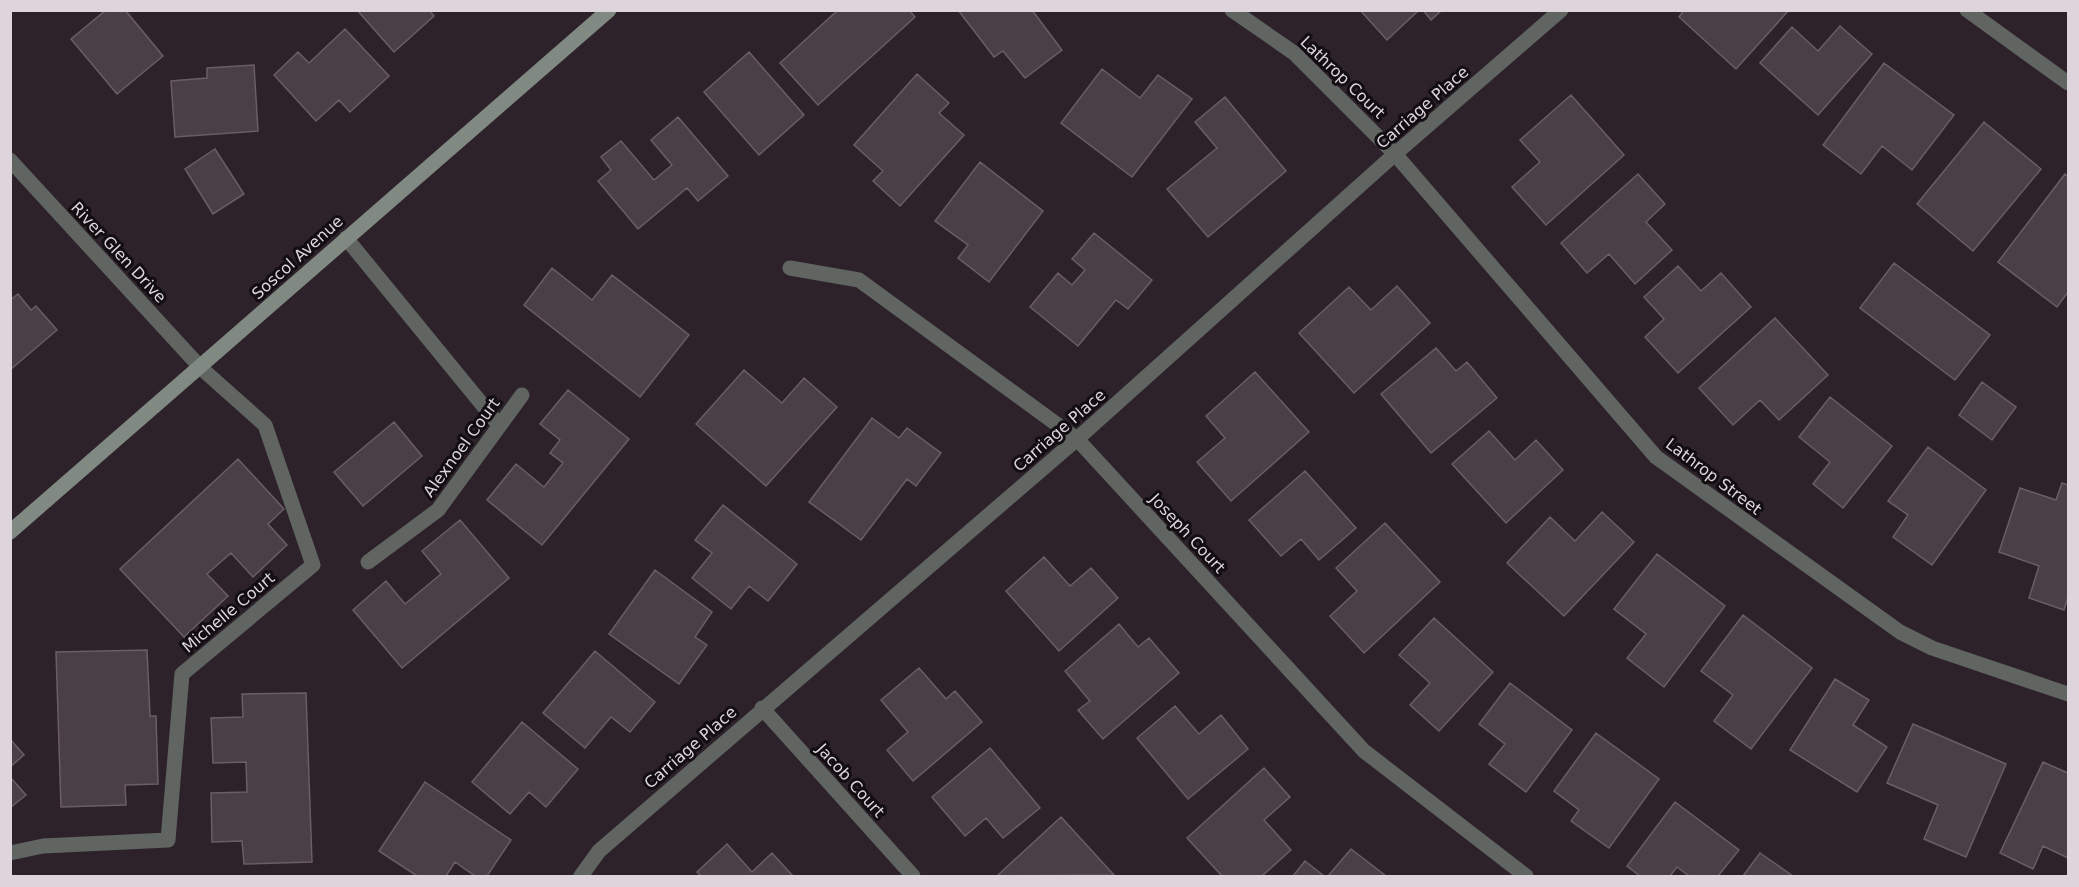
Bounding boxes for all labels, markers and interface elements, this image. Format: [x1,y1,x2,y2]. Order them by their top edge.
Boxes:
street label: Lathrop Court [1296,32,1389,123]
street label: Carriage Place [1372,62,1472,153]
street label: River Glen Drive [67,198,170,307]
street label: Soscol Avenue [248,212,347,303]
street label: Carriage Place [1009,385,1109,476]
street label: Alexnoel Court [419,394,504,500]
street label: Lathrop Street [1662,434,1765,519]
street label: Joseph Court [1145,489,1229,577]
street label: Michelle Court [178,568,278,657]
street label: Carriage Place [640,702,740,793]
street label: Jacob Court [812,739,889,821]

